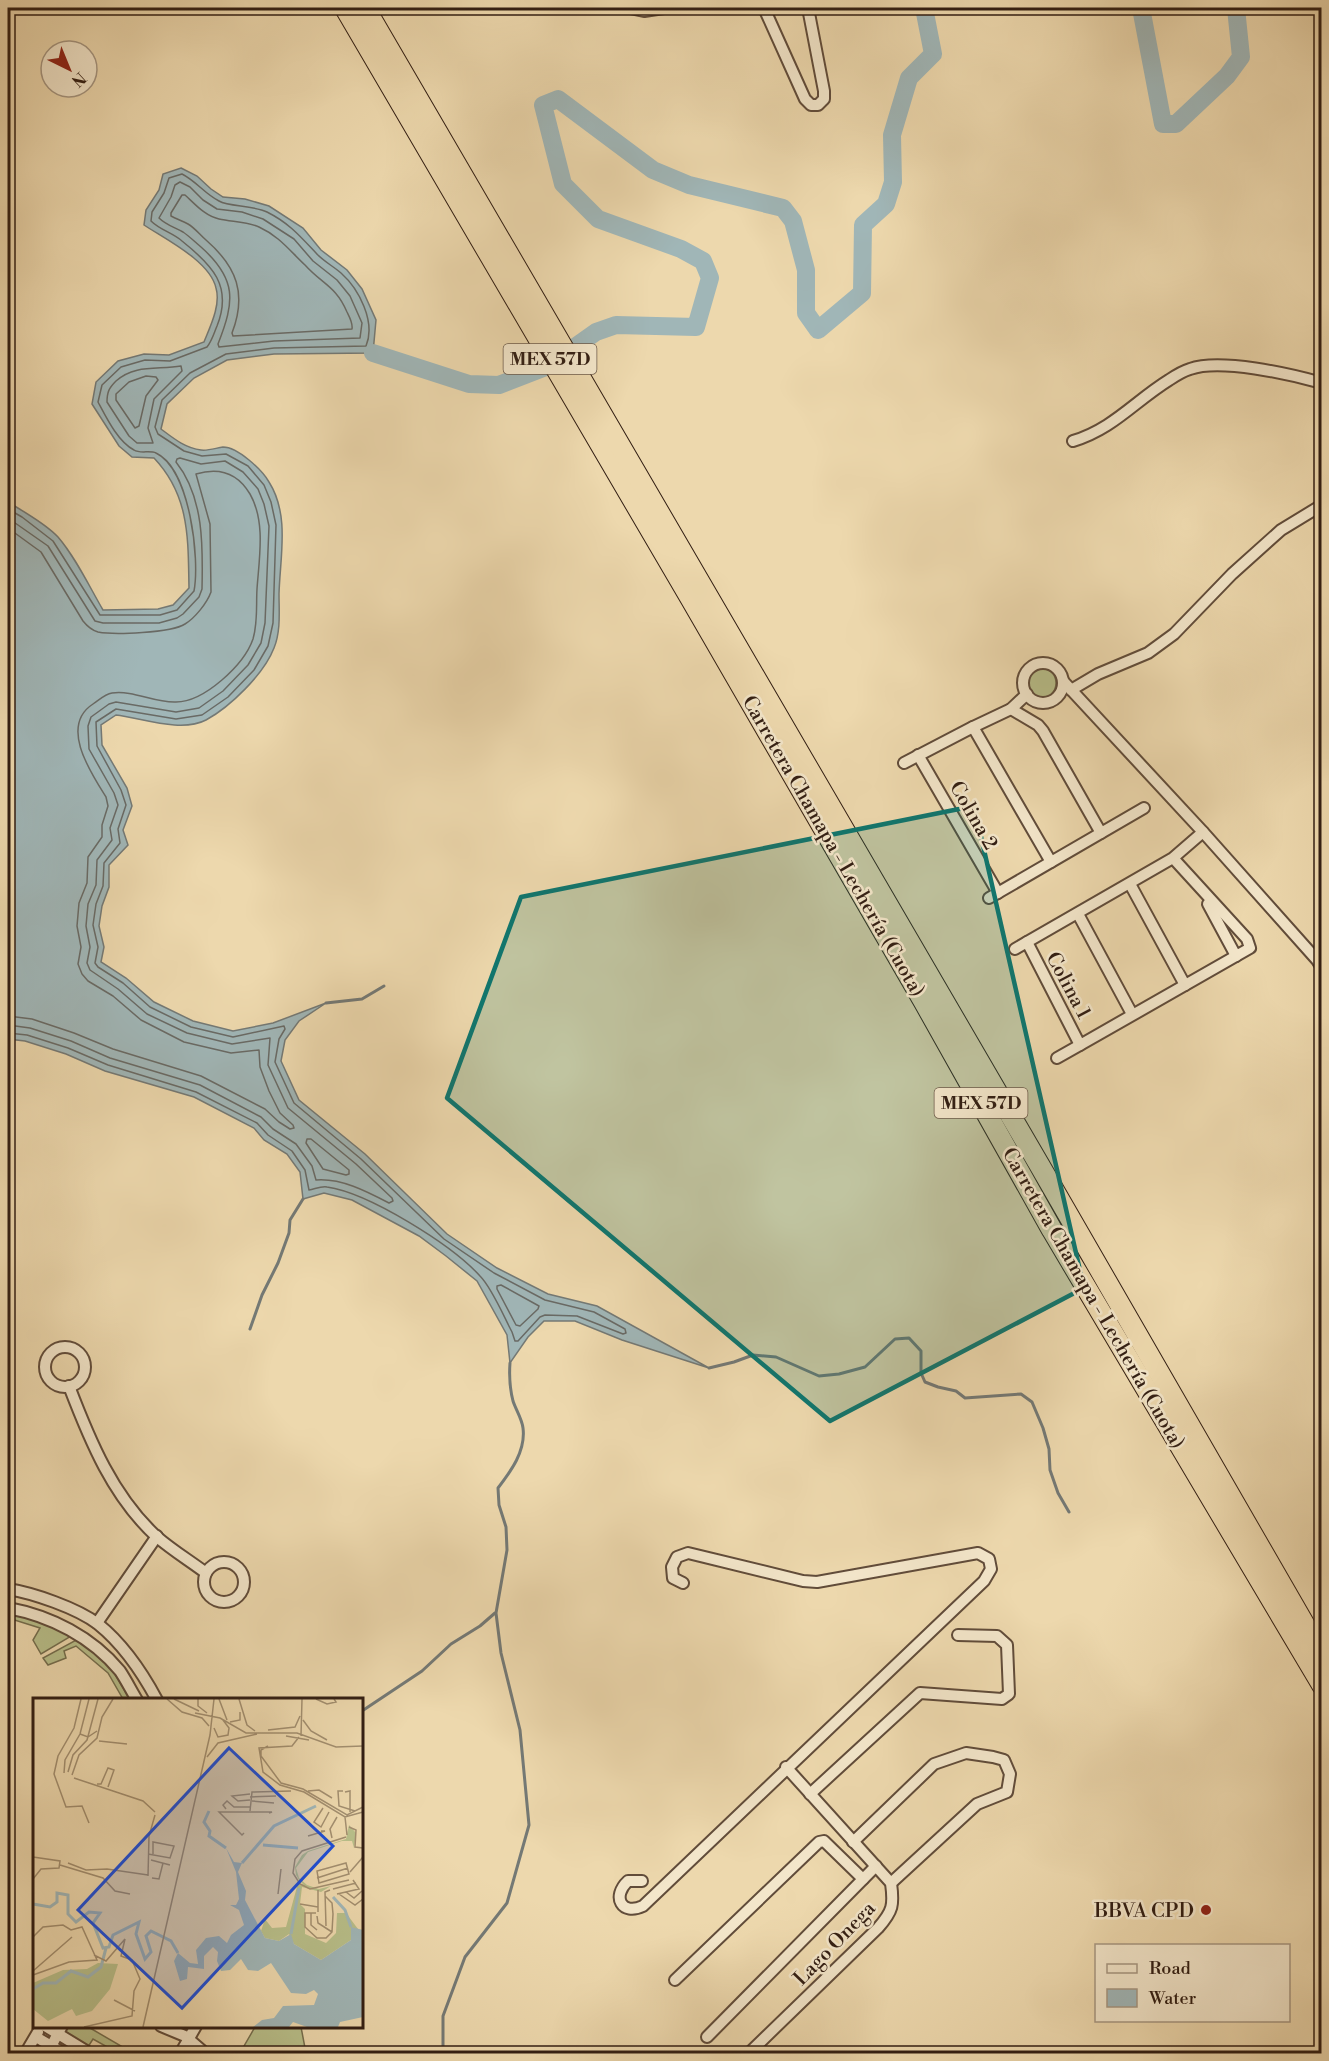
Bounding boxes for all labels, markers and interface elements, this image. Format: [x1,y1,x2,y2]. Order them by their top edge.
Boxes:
north arrow [39,39,99,99]
text: N [67,68,90,91]
road number: MEX 57D [504,344,596,374]
street label: Carretera Chamapa - Lechería (Cuota) [736,692,929,1002]
street label: Colina 2 [943,777,1002,855]
street label: Colina 1 [1040,948,1096,1024]
road number: MEX 57D [934,1088,1028,1118]
street label: Carretera Chamapa - Lechería (Cuota) [996,1144,1189,1454]
inset map [33,1698,363,2028]
street label: Lago Onega [789,1896,882,1991]
place label: BBVA CPD [1093,1899,1194,1924]
marker: BBVA CPD [1199,1903,1213,1917]
legend [1095,1944,1290,2022]
text: Road [1149,1957,1192,1980]
text: Water [1148,1987,1197,2010]

